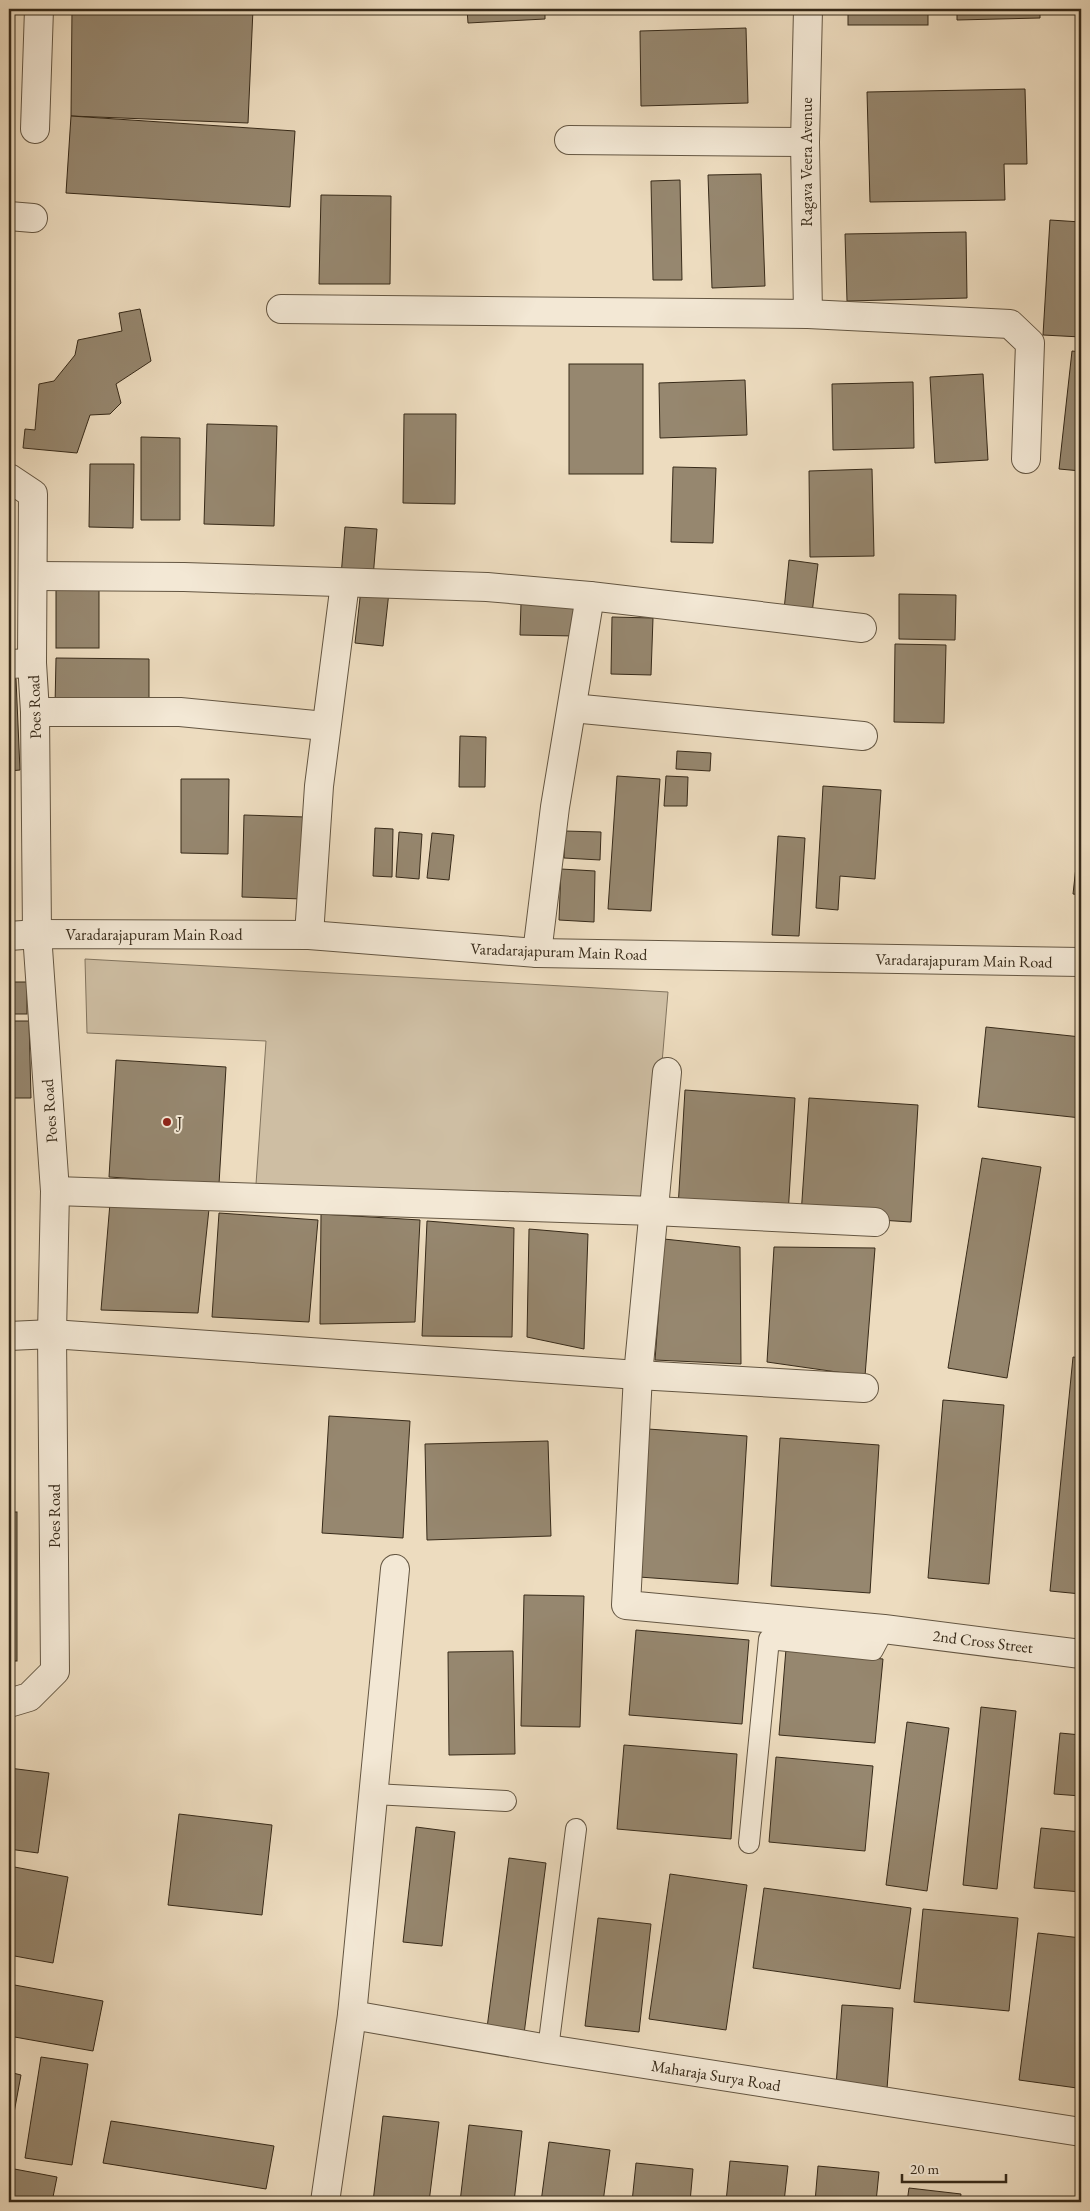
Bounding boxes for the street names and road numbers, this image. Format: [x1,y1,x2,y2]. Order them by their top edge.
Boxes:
street label: Ragava Veera Avenue [796,97,817,227]
street label: Poes Road [23,674,46,739]
street label: Varadarajapuram Main Road [66,924,243,945]
street label: Varadarajapuram Main Road [470,938,649,965]
street label: Varadarajapuram Main Road [875,948,1054,973]
street label: Poes Road [37,1077,62,1144]
street label: Poes Road [44,1483,65,1548]
street label: 2nd Cross Street [932,1625,1034,1658]
street label: Maharaja Surya Road [650,2055,783,2096]

